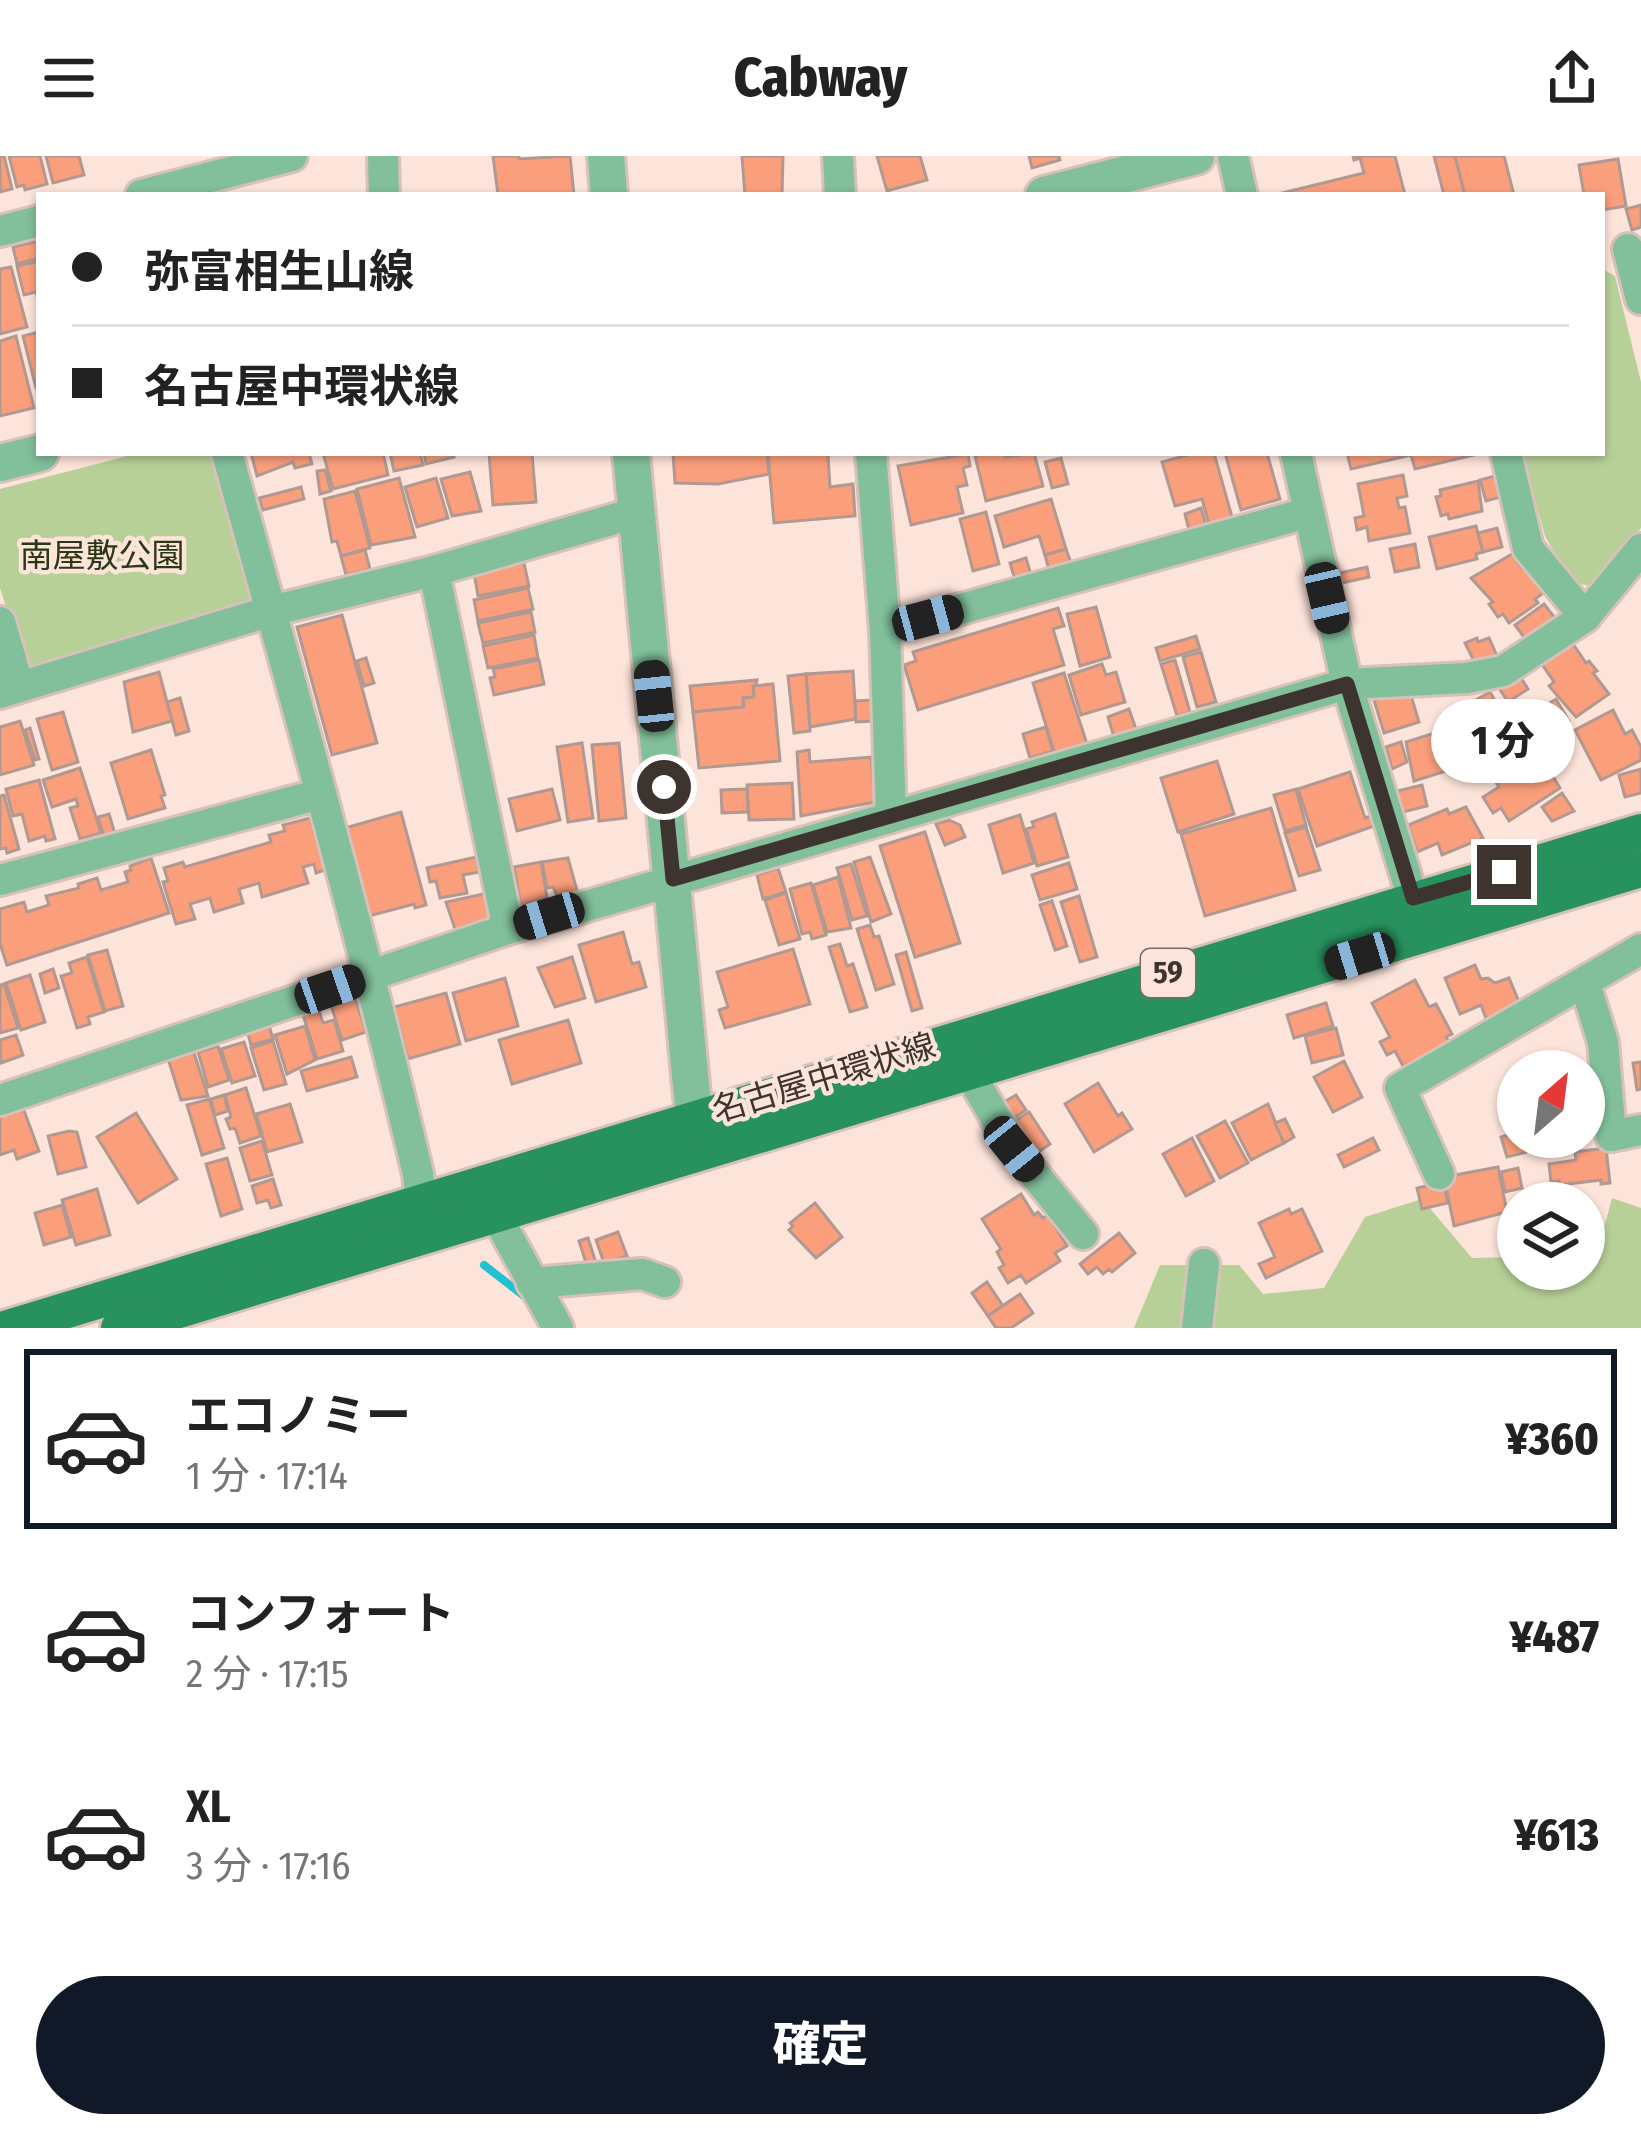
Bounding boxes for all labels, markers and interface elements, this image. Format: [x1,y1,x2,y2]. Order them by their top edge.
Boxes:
icon: menu [36,45,102,111]
icon: share [1539,45,1605,111]
text: Cabway [734,46,907,110]
text: 弥富相生山線 [144,245,414,299]
text: 名古屋中環状線 [144,360,459,414]
park label: 南屋敷公園 [20,536,185,576]
car [1301,559,1353,637]
car [889,591,967,645]
car [632,658,676,734]
callout: 1 分 [1432,698,1576,782]
text: 1 分 [1471,718,1535,764]
route start [637,760,691,814]
route end [1477,845,1531,899]
car [509,888,589,944]
car [1320,928,1400,984]
road number: 59 [1141,949,1195,997]
car [290,960,370,1018]
street label: 名古屋中環状線 [708,1025,940,1131]
north arrow [1497,1050,1605,1158]
map controls [1497,1050,1605,1290]
car [977,1110,1051,1188]
button: layers [1497,1182,1605,1290]
icon: car [42,1385,150,1493]
text: エコノミー [186,1389,411,1443]
text: ¥360 [1505,1412,1599,1466]
text: 1 分 · 17:14 [186,1453,348,1499]
icon: car [42,1583,150,1691]
text: コンフォート [186,1587,455,1641]
text: ¥487 [1509,1610,1599,1664]
text: 2 分 · 17:15 [186,1651,349,1697]
text: XL [186,1780,231,1834]
icon: car [42,1781,150,1889]
text: ¥613 [1514,1808,1599,1862]
text: 3 分 · 17:16 [186,1843,351,1889]
button: 確定 [36,1976,1605,2114]

